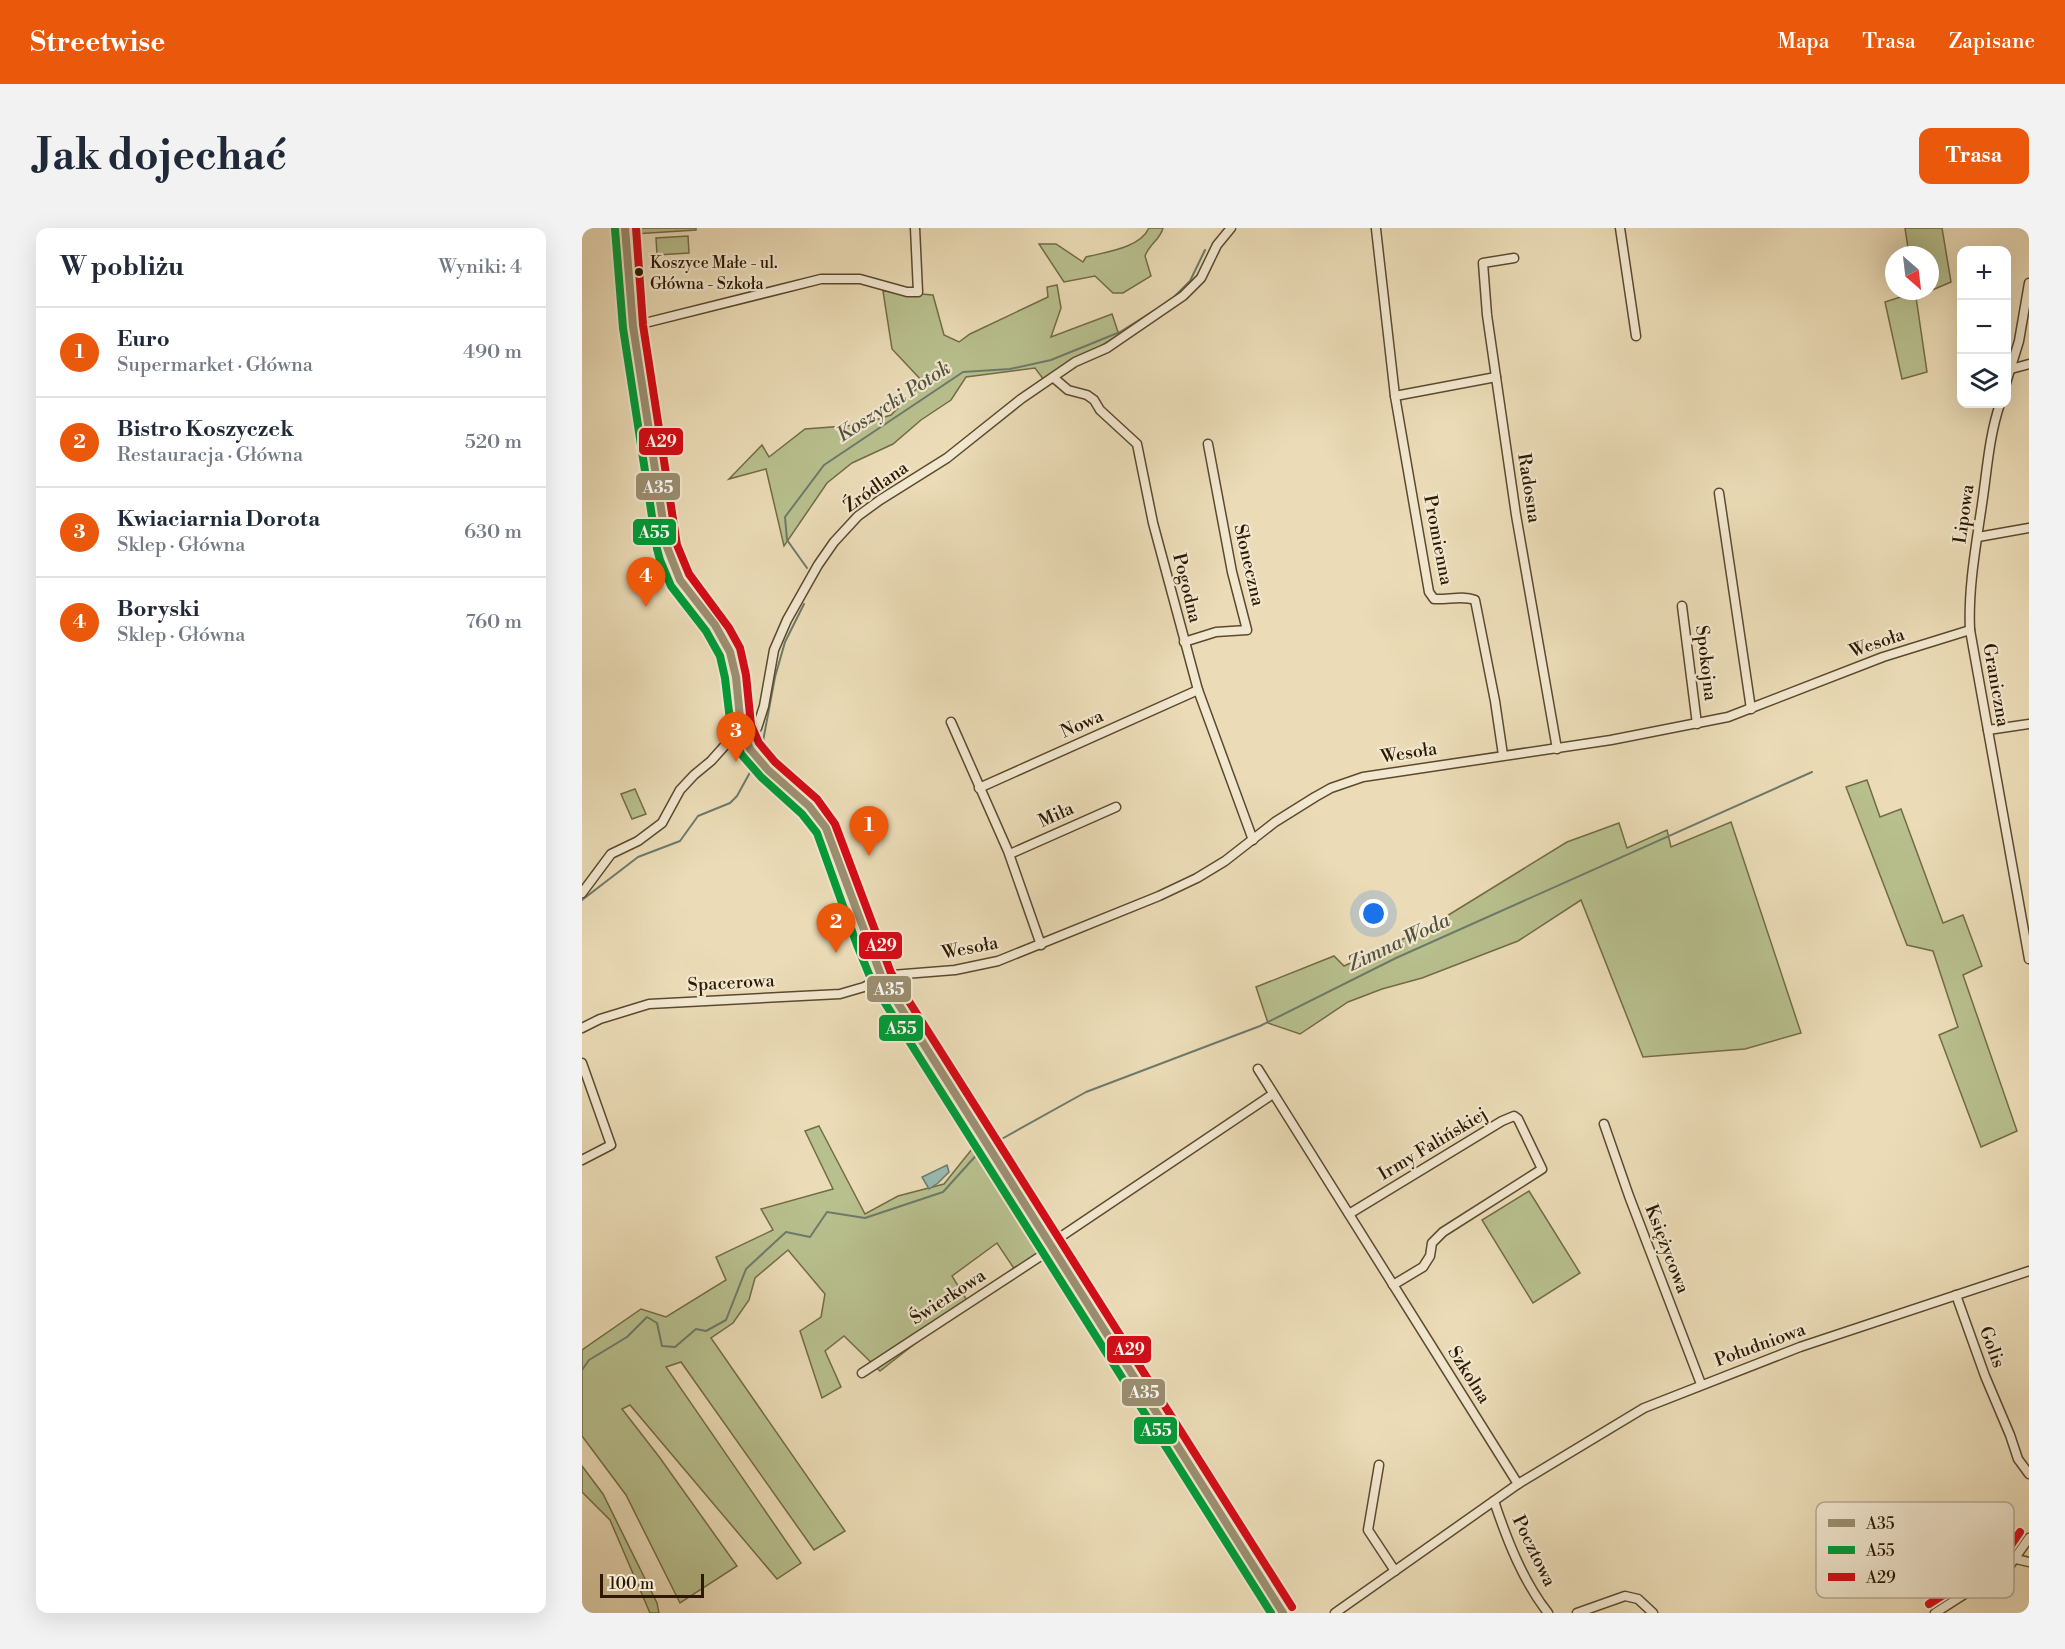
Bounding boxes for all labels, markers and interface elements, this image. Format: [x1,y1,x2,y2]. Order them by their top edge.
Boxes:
text: Streetwise [30,25,165,60]
text: Mapa [1777,29,1829,55]
text: Trasa [1862,29,1916,55]
text: Zapisane [1949,29,2035,55]
button: Trasa [1919,128,2029,184]
text: Jak dojechać [36,130,287,183]
north arrow [1885,246,1939,300]
map controls [1957,246,2011,408]
button: + [1957,246,2011,300]
text: W pobliżu [60,251,184,283]
place label: Koszyce Małe - ul. Główna - Szkoła [650,253,778,294]
text: Wyniki: 4 [438,255,522,280]
marker: Koszyce Małe - ul. Główna - Szkoła [633,266,645,278]
button: − [1957,300,2011,354]
text: Euro [117,326,170,353]
text: 1 [75,340,84,365]
text: 490 m [463,340,522,365]
text: Supermarket · Główna [117,353,313,378]
button: layers [1957,354,2011,408]
water label: Koszycki Potok [832,356,956,448]
text: Bistro Koszyczek [117,416,294,443]
line badge: A29 [638,427,684,456]
text: 2 [73,430,86,455]
text: 520 m [465,430,522,455]
text: A29 [644,432,677,452]
text: Restauracja · Główna [117,443,303,468]
street label: Radosna [1512,452,1546,525]
street label: Źródlana [839,456,914,518]
line badge: A35 [635,472,681,501]
text: A35 [642,478,674,498]
street label: Lipowa [1948,482,1980,545]
street label: Promienna [1418,493,1458,588]
text: Kwiaciarnia Dorota [117,506,320,533]
line badge: A55 [632,518,677,546]
text: 3 [73,520,86,545]
text: 630 m [464,520,522,545]
street label: Słoneczna [1228,522,1270,609]
text: A55 [637,523,670,543]
text: Sklep · Główna [117,533,245,558]
street label: Pogodna [1167,551,1207,626]
pin: 4 [626,558,666,607]
text: Boryski [117,596,200,623]
text: 4 [73,610,86,635]
text: 760 m [466,610,522,635]
text: Sklep · Główna [117,623,245,648]
street label: Wesoła [1846,623,1908,663]
street label: Spokojna [1690,624,1722,703]
street label: Graniczna [1977,641,2015,729]
street label: Nowa [1057,704,1108,744]
pin: 3 [716,712,756,762]
street label: Wesoła [1378,737,1440,769]
street label: Miła [1035,797,1078,833]
pin: 1 [850,806,888,856]
your location [1359,899,1388,928]
pin: 2 [816,904,856,953]
water label: Zimna Woda [1344,908,1455,978]
line badge: A29 [858,931,903,960]
street label: Wesoła [939,931,1001,965]
text: A29 [864,936,897,956]
street label: Spacerowa [687,969,776,997]
line badge: A35 [866,975,912,1003]
text: A35 [873,980,905,1000]
line badge: A55 [878,1014,924,1042]
text: A55 [884,1019,917,1039]
street label: Irmy Falińskiej [1374,1102,1492,1186]
street label: Księżycowa [1640,1201,1695,1298]
street label: Świerkowa [906,1264,991,1330]
street label: Południowa [1711,1318,1809,1372]
street label: Golis [1974,1323,2010,1371]
line badge: A29 [1106,1335,1152,1364]
text: A29 [1112,1340,1145,1360]
street label: Szkolna [1442,1342,1496,1409]
line badge: A35 [1121,1378,1166,1407]
text: A35 [1128,1383,1160,1403]
line badge: A55 [1133,1416,1178,1445]
text: A55 [1139,1421,1172,1441]
legend [1816,1502,2014,1598]
street label: Pocztowa [1507,1512,1561,1591]
text: A35 [1865,1514,1895,1534]
text: A55 [1865,1541,1895,1561]
text: A29 [1865,1568,1896,1588]
scale bar [600,1571,704,1598]
text: 100 m [609,1574,654,1594]

